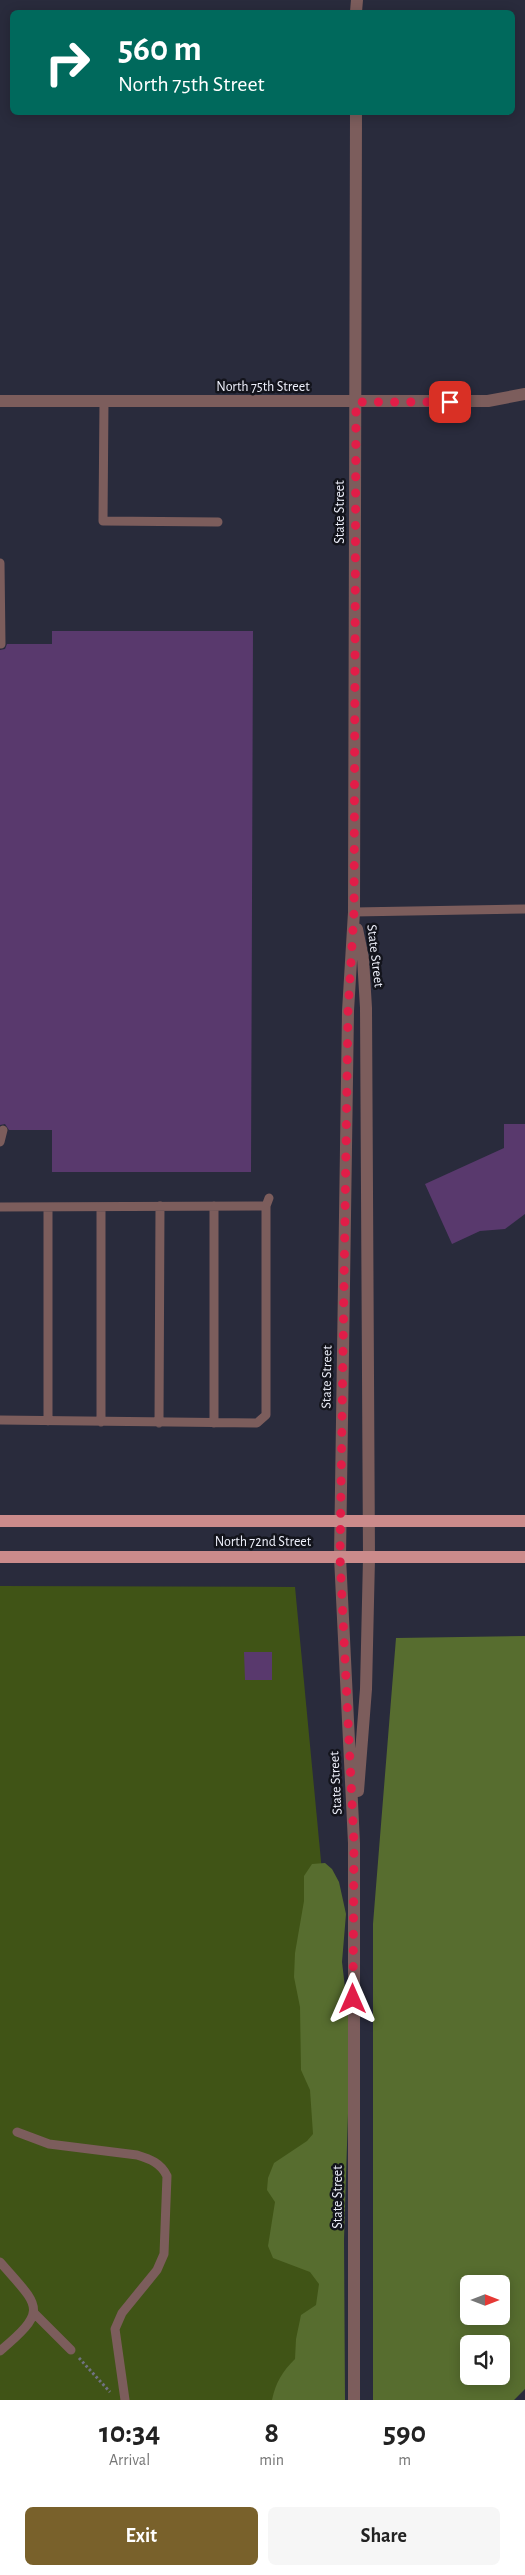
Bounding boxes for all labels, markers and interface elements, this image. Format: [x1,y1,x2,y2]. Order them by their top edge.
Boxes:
icon: right [35,30,100,95]
text: 560 m [118,32,202,67]
text: North 75th Street [118,73,265,95]
street label: North 75th Street [216,380,310,394]
pin [429,381,471,423]
icon: arrive [436,388,464,416]
street label: State Street [333,480,347,544]
street label: State Street [364,924,386,989]
street label: State Street [319,1345,335,1409]
street label: North 72nd Street [215,1535,312,1549]
street label: State Street [327,1750,345,1815]
position arrow [326,1972,378,2024]
street label: State Street [331,2165,345,2229]
north arrow [460,2275,510,2325]
map controls [460,2275,510,2385]
button: sound [460,2335,510,2385]
text: 10:34 [99,2418,160,2448]
text: 8 [264,2418,279,2448]
text: 590 [383,2418,426,2448]
text: Arrival [109,2452,150,2468]
text: min [259,2452,284,2468]
text: m [398,2452,411,2468]
button: Exit [25,2507,258,2565]
button: Share [268,2507,500,2565]

